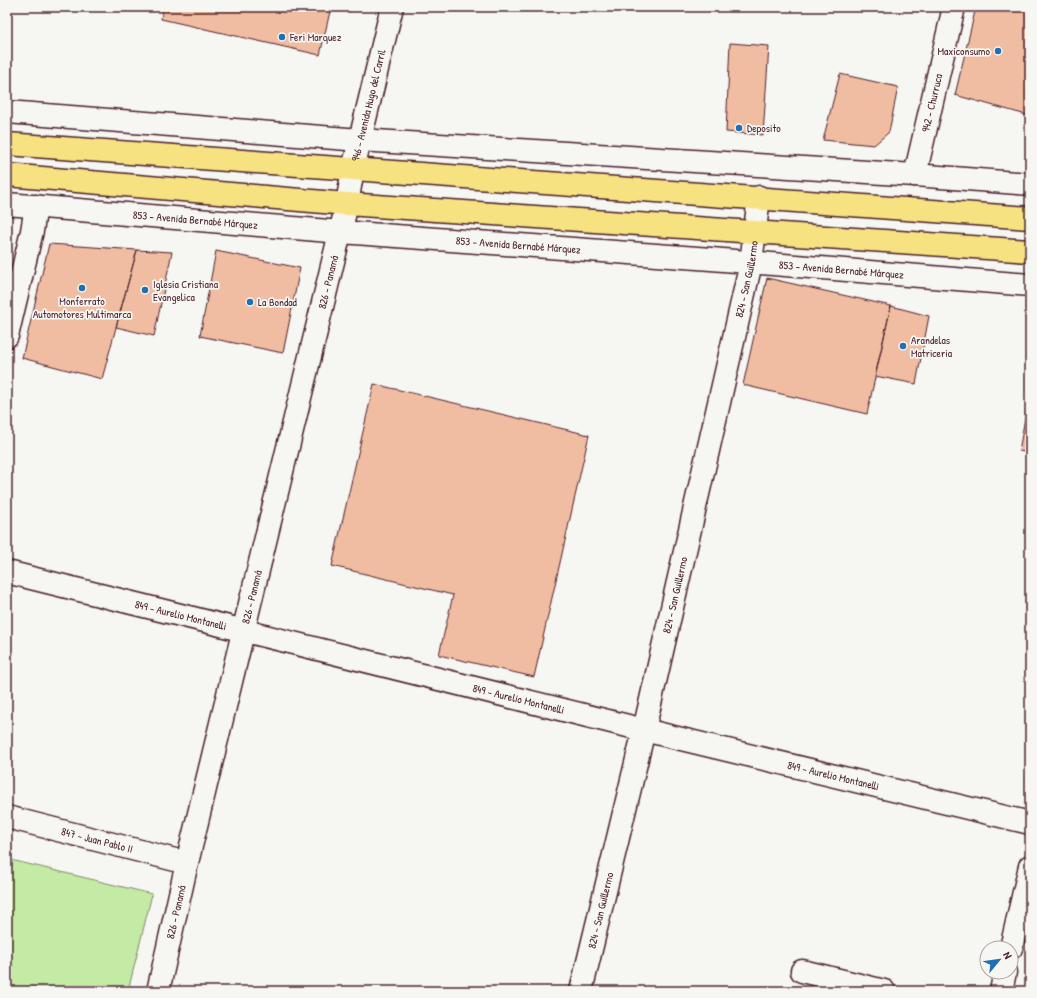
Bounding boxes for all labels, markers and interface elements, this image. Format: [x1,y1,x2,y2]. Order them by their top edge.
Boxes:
place label: Feri Marquez [289,30,342,44]
marker: Feri Marquez [277,32,287,42]
place label: Maxiconsumo [938,44,991,58]
marker: Maxiconsumo [993,46,1003,56]
street label: 946 - Avenida Hugo del Carril [348,48,389,163]
street label: 942 - Churruca [918,72,945,133]
place label: Deposito [747,121,781,135]
marker: Deposito [734,123,744,133]
street label: 853 - Avenida Bernabé Márquez [132,208,259,232]
street label: 853 - Avenida Bernabé Márquez [455,233,582,257]
street label: 824 - San Guillermo [732,239,761,319]
street label: 826 - Panamá [315,253,341,310]
street label: 853 - Avenida Bernabé Márquez [778,258,905,282]
place label: Iglesia Cristiana Evangelica [153,277,219,304]
marker: Monferrato Automotores Multimarca [77,283,87,293]
marker: Iglesia Cristiana Evangelica [140,285,150,295]
place label: Monferrato Automotores Multimarca [33,294,132,321]
place label: La Bondad [258,295,298,309]
marker: La Bondad [245,297,255,307]
place label: Arandelas Matriceria [911,333,953,360]
marker: Arandelas Matriceria [898,341,908,351]
street label: 824 - San Guillermo [659,555,691,635]
street label: 826 - Panamá [238,568,265,625]
street label: 849 - Aurelio Montanelli [133,597,228,633]
street label: 849 - Aurelio Montanelli [471,681,566,717]
street label: 849 - Aurelio Montanelli [786,758,881,793]
street label: 847 - Juan Pablo II [60,824,134,856]
street label: 824 - San Guillermo [585,870,617,950]
street label: 826 - Panamá [163,883,189,940]
north arrow [979,940,1019,980]
text: N [1000,949,1015,961]

